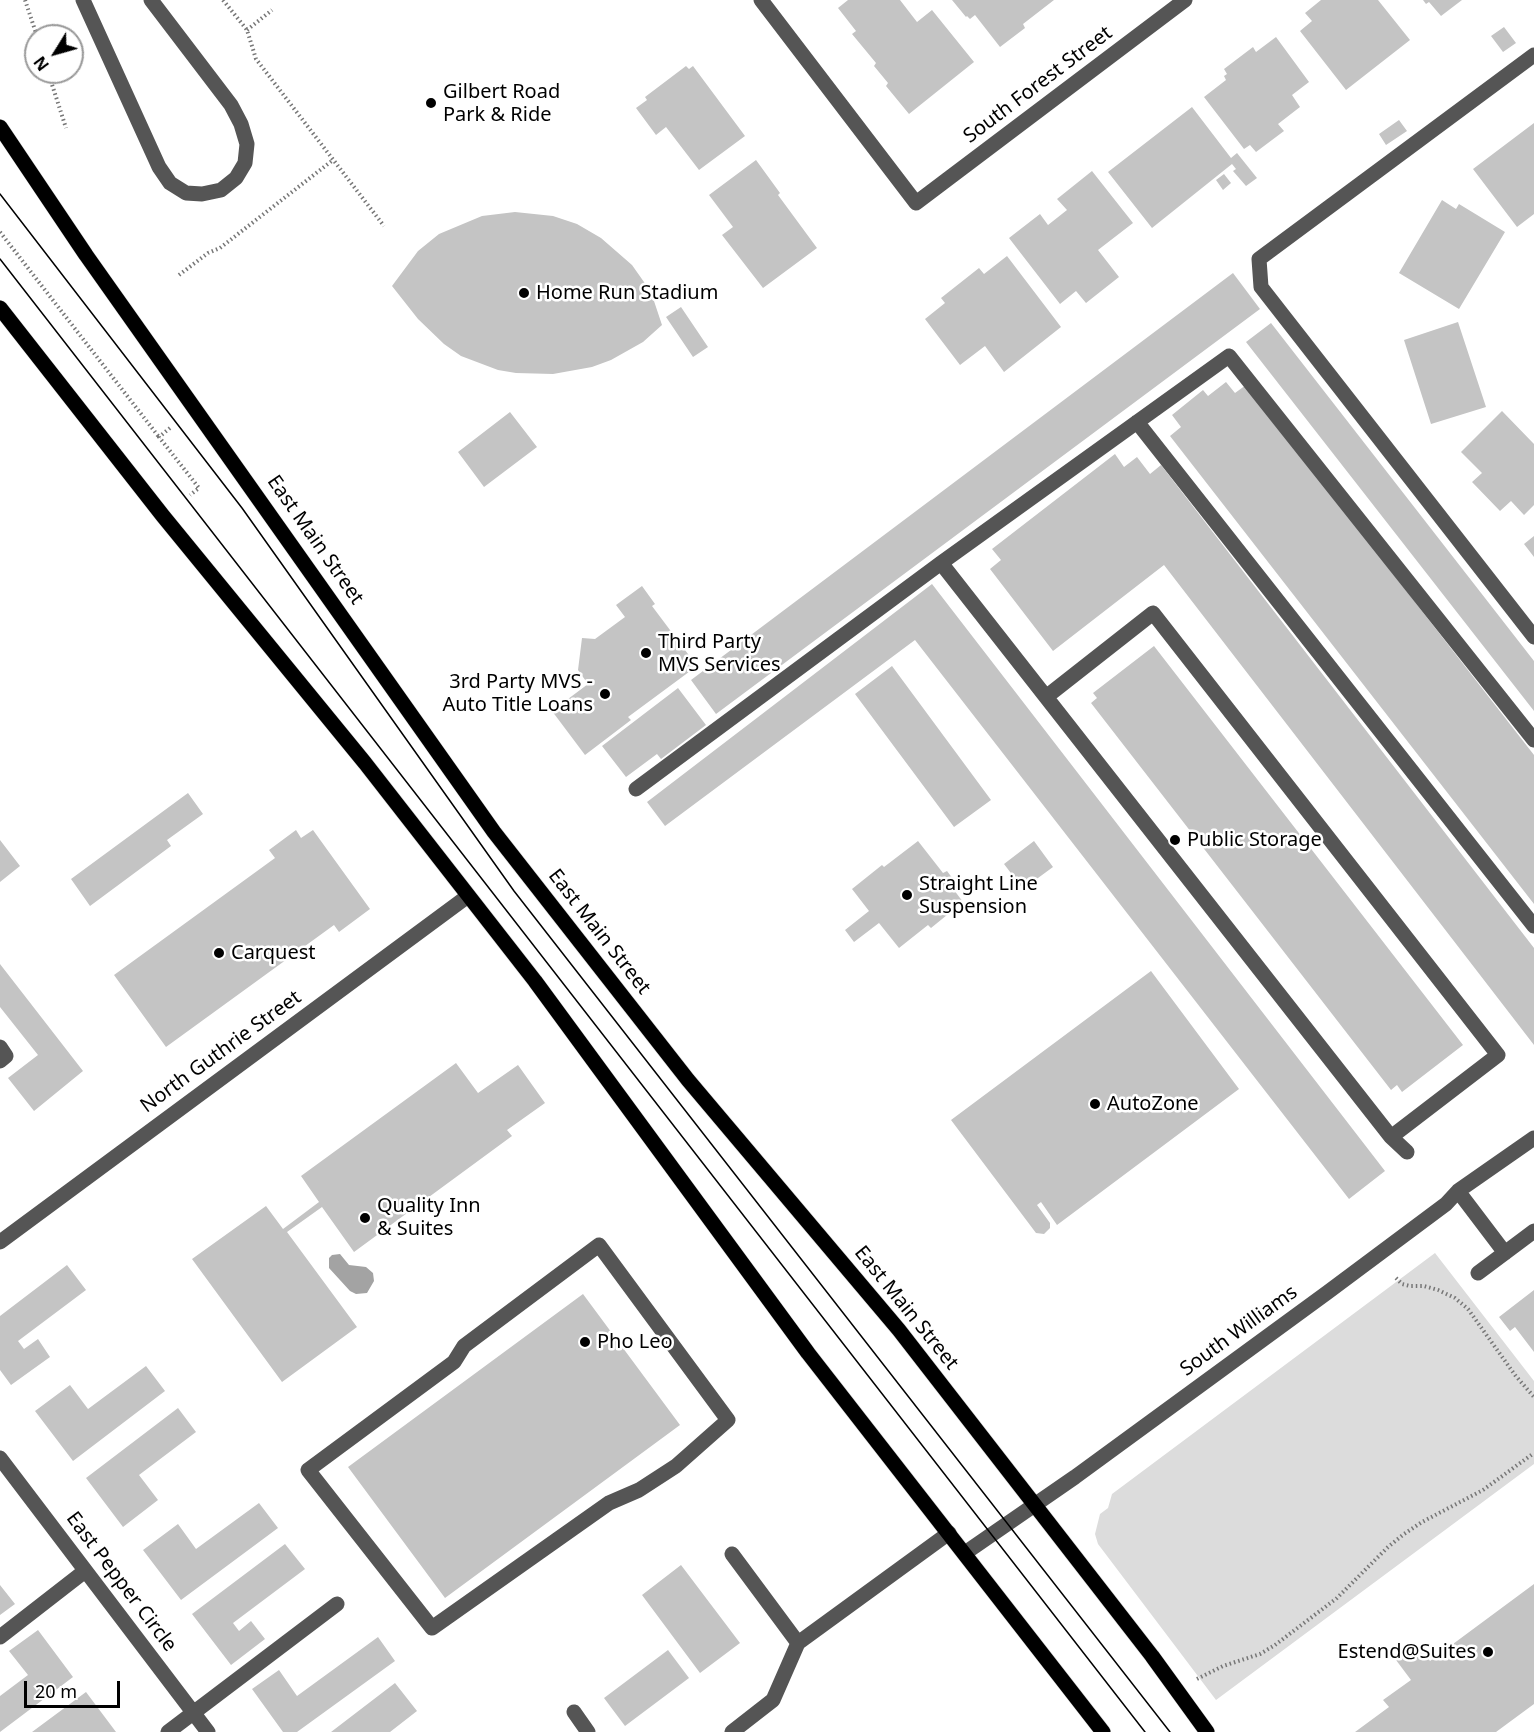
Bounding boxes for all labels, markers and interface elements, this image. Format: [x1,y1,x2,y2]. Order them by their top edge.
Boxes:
street label: South Forest Street [959,21,1117,149]
north arrow [24,24,84,84]
text: N [29,52,54,75]
place label: Gilbert Road Park & Ride [443,80,560,127]
marker: Gilbert Road Park & Ride [424,96,438,110]
place label: Home Run Stadium [536,281,718,305]
marker: Home Run Stadium [517,286,531,300]
street label: East Main Street [262,471,368,609]
place label: Third Party MVS Services [658,630,781,677]
marker: Third Party MVS Services [639,646,653,660]
place label: 3rd Party MVS - Auto Title Loans [442,670,593,717]
marker: 3rd Party MVS - Auto Title Loans [598,687,612,701]
place label: Public Storage [1187,828,1322,852]
marker: Public Storage [1168,833,1182,847]
street label: East Main Street [543,865,655,999]
place label: Straight Line Suspension [919,872,1038,919]
marker: Straight Line Suspension [900,888,914,902]
place label: Carquest [231,941,315,965]
marker: Carquest [212,946,226,960]
street label: North Guthrie Street [136,986,306,1118]
place label: AutoZone [1107,1092,1199,1116]
marker: AutoZone [1088,1097,1102,1111]
place label: Quality Inn & Suites [377,1194,481,1241]
marker: Quality Inn & Suites [358,1211,372,1225]
street label: East Main Street [849,1241,963,1375]
street label: South Williams [1176,1280,1302,1382]
place label: Pho Leo [597,1330,673,1354]
marker: Pho Leo [578,1335,592,1349]
street label: East Pepper Circle [61,1507,181,1657]
place label: Estend@Suites [1338,1640,1476,1664]
marker: Estend@Suites [1481,1645,1495,1659]
scale bar [27,1669,123,1707]
text: 20 m [35,1679,77,1703]

